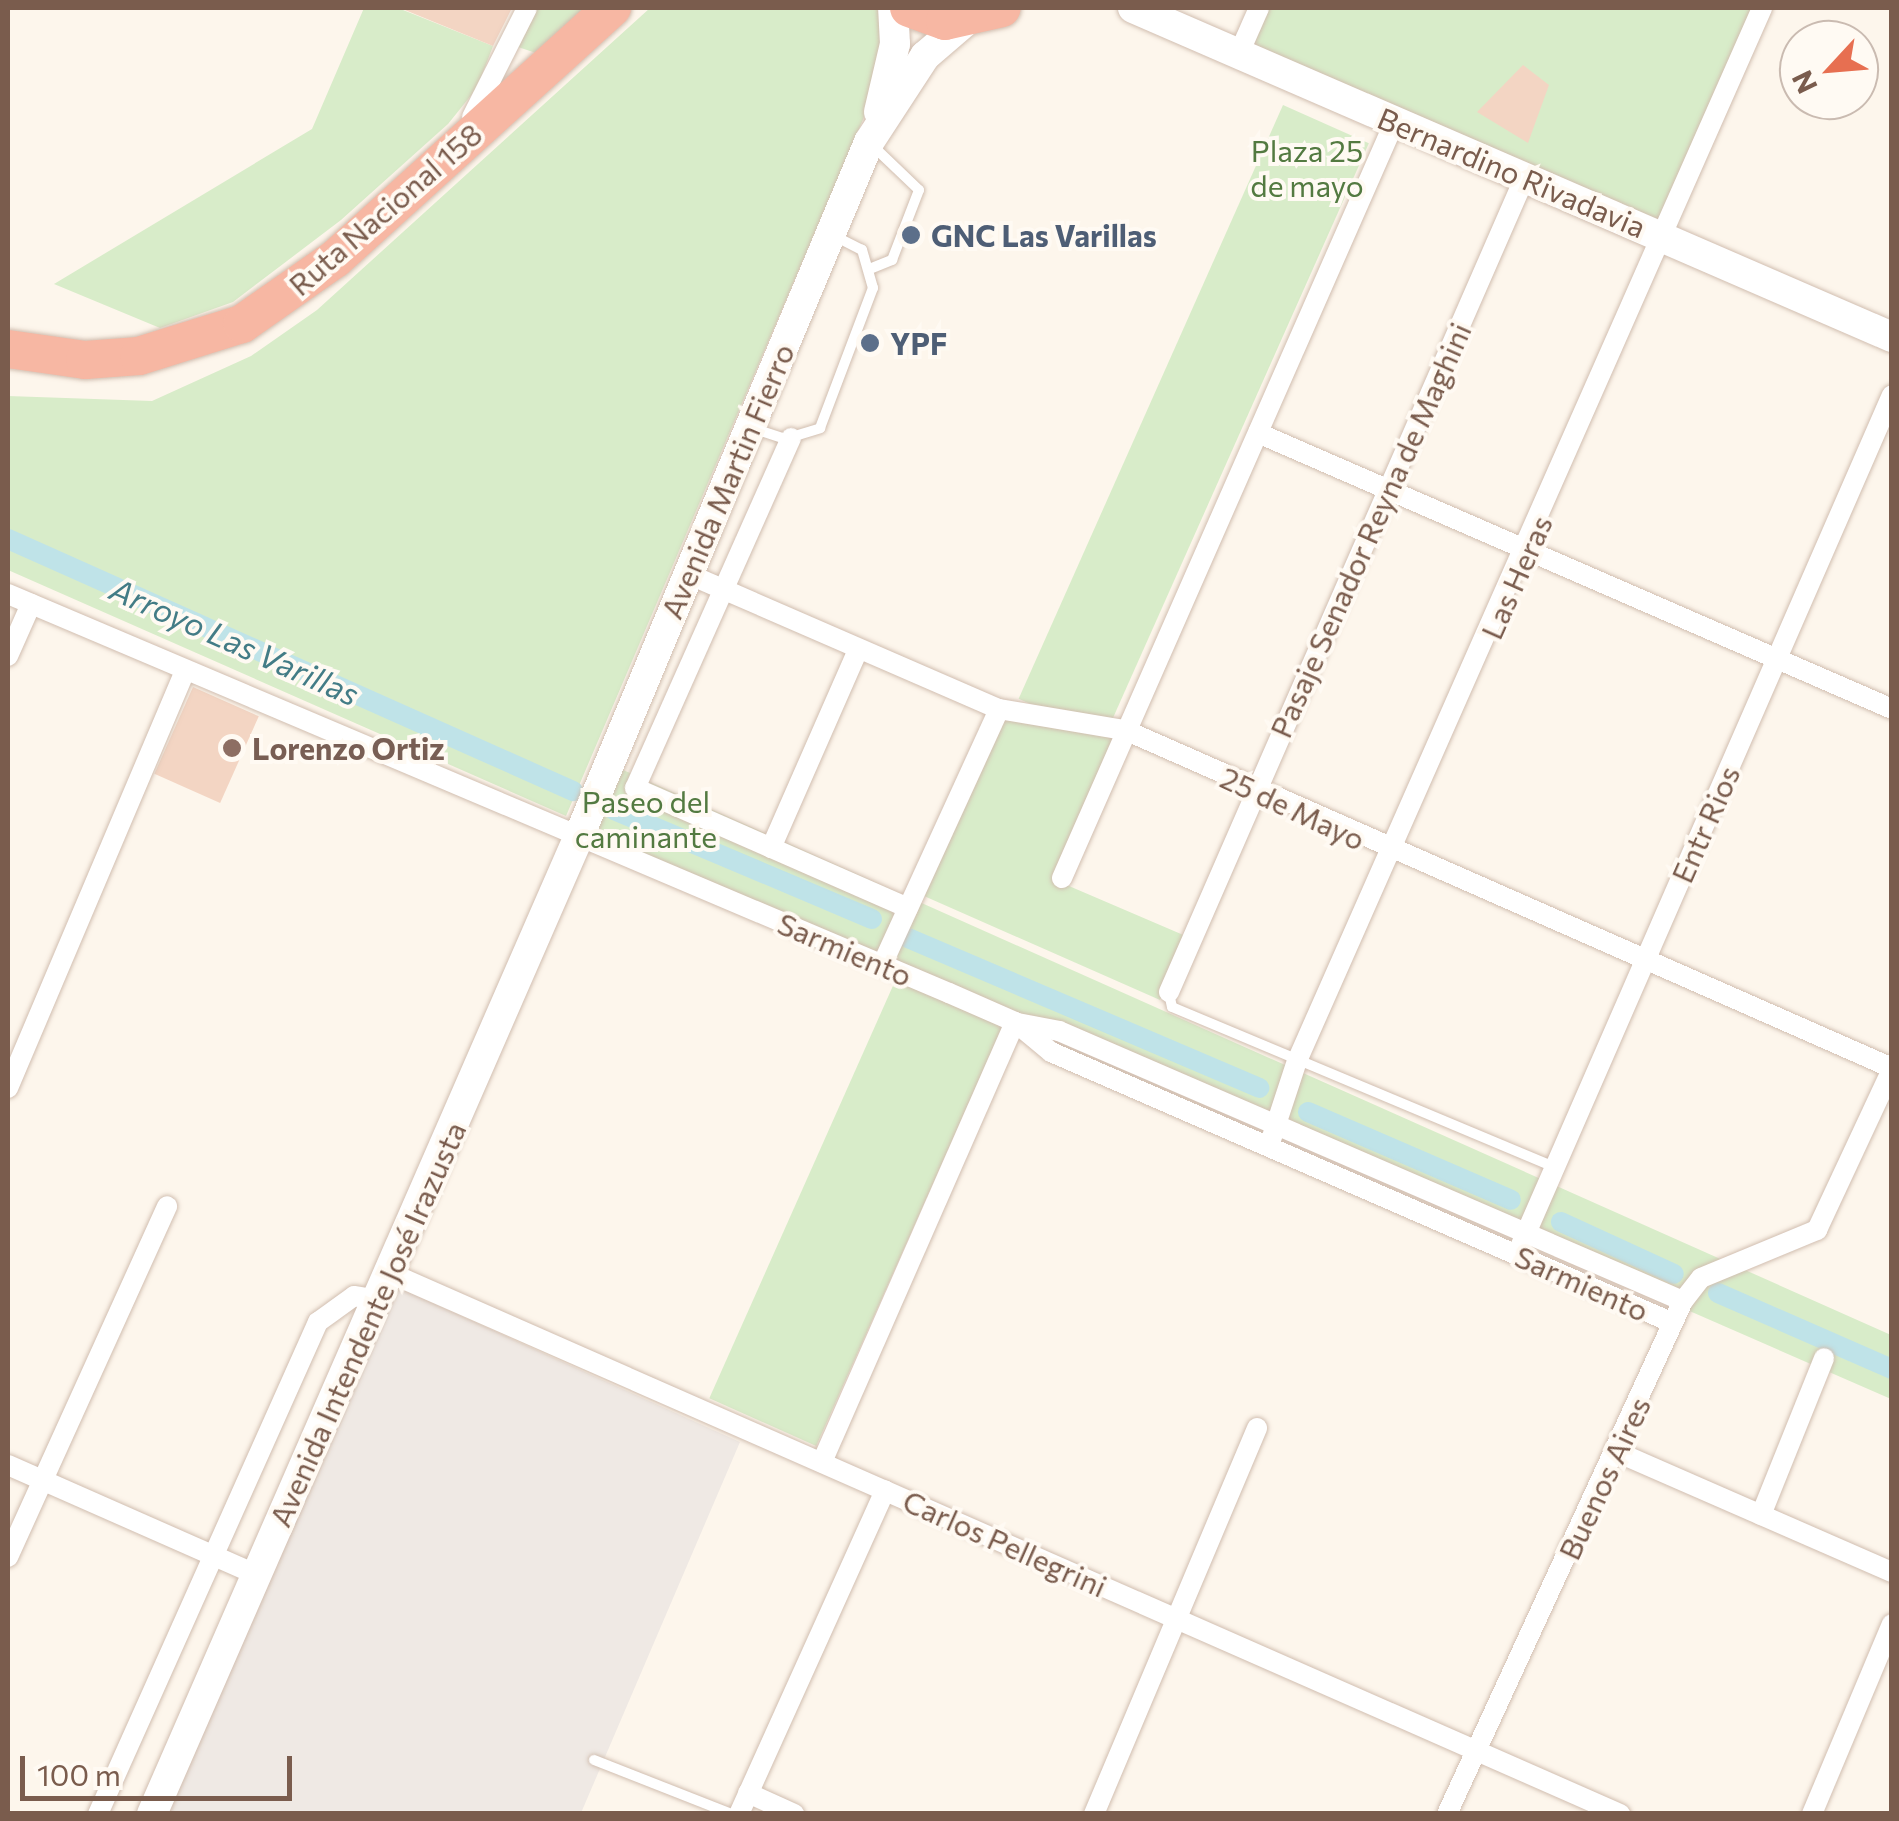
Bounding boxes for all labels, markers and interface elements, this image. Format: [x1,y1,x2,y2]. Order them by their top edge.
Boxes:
north arrow [1779,20,1879,120]
text: N [1784,65,1824,99]
street label: Bernardino Rivadavia [1373,99,1651,245]
street label: Ruta Nacional 158 [281,115,489,303]
park label: Plaza 25 de mayo [1250,132,1364,202]
place label: GNC Las Varillas [931,217,1157,253]
marker: GNC Las Varillas [900,224,922,246]
street label: Pasaje Senador Reyna de Maghini [1262,317,1478,743]
place label: YPF [890,325,947,361]
marker: YPF [859,332,881,354]
street label: Avenida Martin Fierro [653,338,801,624]
street label: Las Heras [1473,510,1559,644]
water label: Arroyo Las Varillas [105,569,365,713]
place label: Lorenzo Ortiz [252,730,445,766]
marker: Lorenzo Ortiz [221,737,243,759]
street label: 25 de Mayo [1215,759,1371,857]
street label: Entr Rios [1663,760,1747,888]
park label: Paseo del caminante [575,783,717,854]
street label: Sarmiento [773,905,917,993]
street label: Avenida Intendente José Irazusta [261,1116,473,1532]
street label: Sarmiento [1510,1238,1654,1328]
street label: Buenos Aires [1551,1391,1657,1565]
street label: Carlos Pellegrini [898,1482,1112,1604]
scale bar [25,1736,298,1798]
text: 100 m [37,1755,121,1792]

